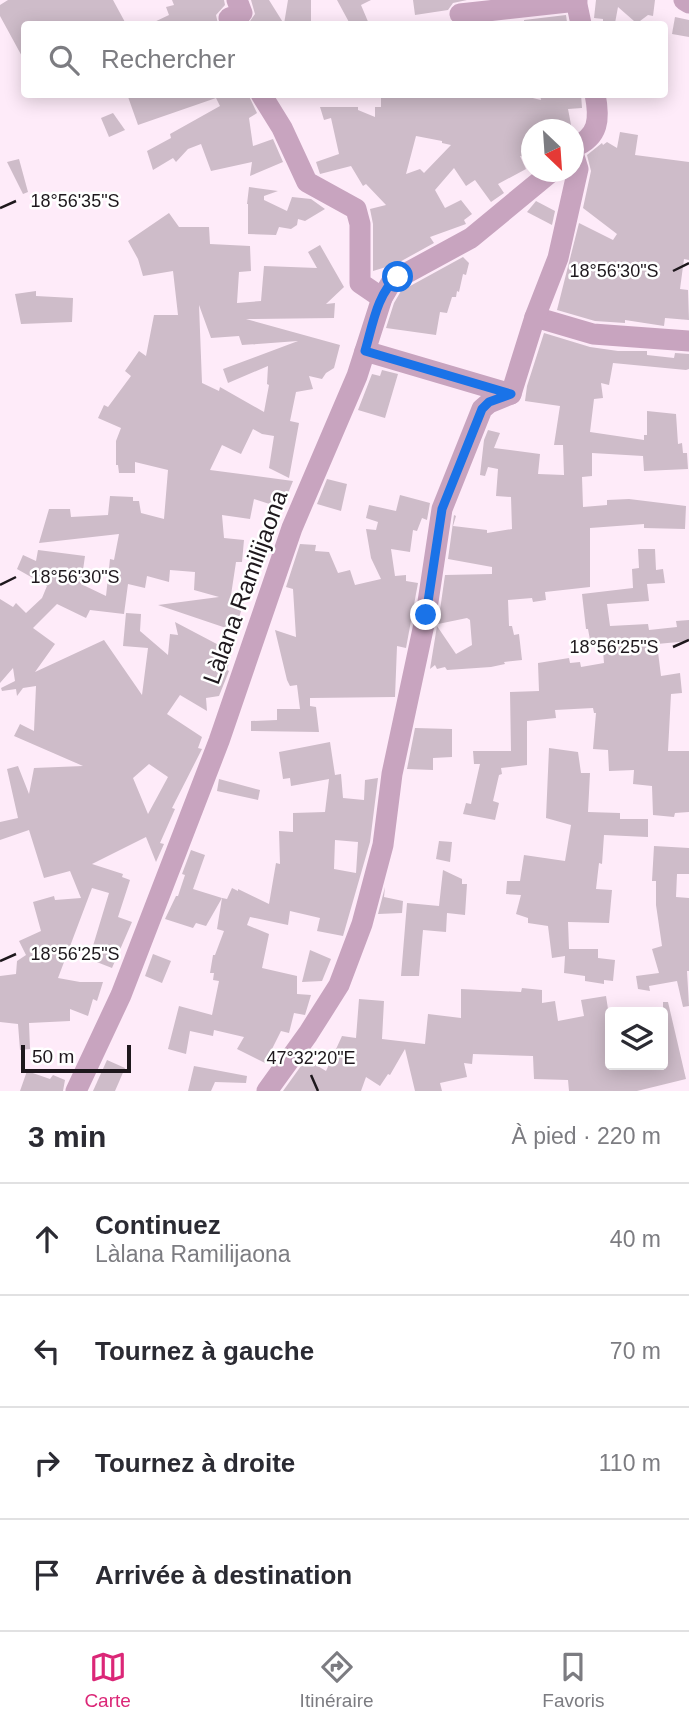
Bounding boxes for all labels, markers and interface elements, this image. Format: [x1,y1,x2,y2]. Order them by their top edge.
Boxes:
search box [21,21,668,98]
icon: search [45,41,83,79]
text: Rechercher [101,44,235,74]
north arrow [521,119,584,182]
text: 18°56'35"S [30,191,120,211]
route start [382,261,413,292]
text: 18°56'30"S [569,261,659,281]
street label: Làlana Ramilijaona [197,486,293,688]
text: 18°56'30"S [30,567,120,587]
route end [410,599,441,630]
text: 18°56'25"S [569,637,659,657]
text: 18°56'25"S [30,944,120,964]
map controls [605,1007,668,1070]
button: layers [605,1007,668,1070]
scale bar [21,1042,131,1074]
text: 50 m [32,1046,74,1067]
text: 47°32'20"E [266,1048,356,1068]
text: 3 min [28,1120,106,1153]
text: À pied · 220 m [511,1123,661,1149]
text: Continuez [95,1210,221,1240]
icon: ahead [28,1220,66,1258]
text: 40 m [610,1226,661,1252]
text: Làlana Ramilijaona [95,1241,291,1267]
icon: left [28,1332,66,1370]
text: Tournez à gauche [95,1336,314,1366]
text: 70 m [610,1338,661,1364]
icon: right [28,1444,66,1482]
text: Tournez à droite [95,1448,295,1478]
text: 110 m [599,1450,661,1476]
icon: arrive [28,1556,66,1594]
text: Arrivée à destination [95,1560,352,1590]
tab: Carte [84,1648,131,1712]
tab: Itinéraire [300,1648,374,1712]
tab: Favoris [542,1648,605,1712]

